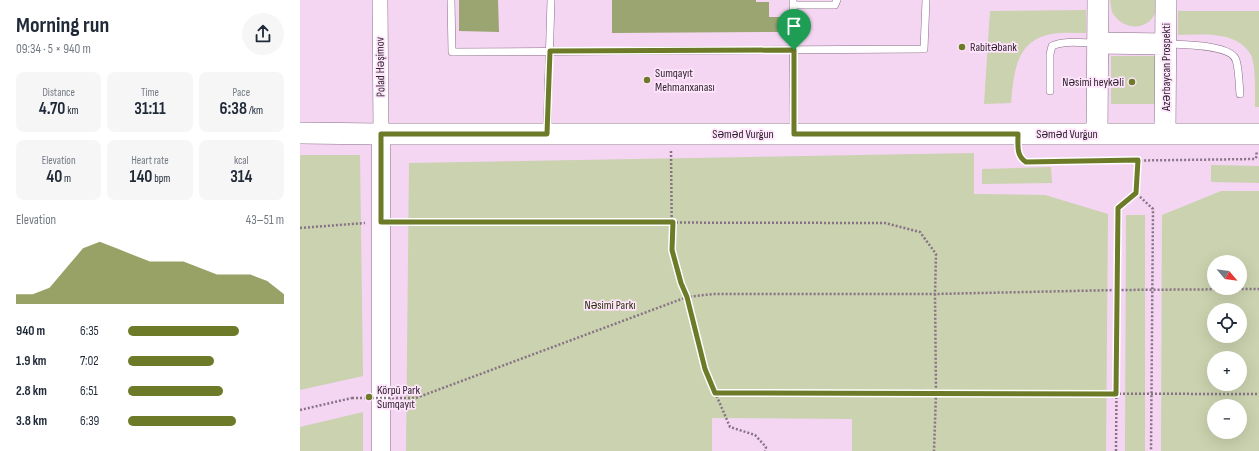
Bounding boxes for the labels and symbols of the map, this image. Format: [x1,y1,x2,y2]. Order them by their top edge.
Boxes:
pin [777,9,811,50]
street label: Azərbaycan Prospekti [1159,23,1174,112]
street label: Polad Həşimov [372,36,389,97]
place label: Rabitəbank [970,40,1017,55]
marker: Rabitəbank [957,42,967,52]
place label: Sumqayıt Mehmanxanası [655,66,715,95]
marker: Sumqayıt Mehmanxanası [642,75,652,85]
place label: Nəsimi heykəli [1062,75,1124,90]
marker: Nəsimi heykəli [1127,77,1137,87]
street label: Səməd Vurğun [712,127,774,142]
street label: Səməd Vurğun [1036,127,1098,142]
north arrow [1207,255,1247,295]
park label: Nəsimi Parkı [585,298,635,313]
place label: Körpü Park Sumqayıt [377,383,421,412]
marker: Körpü Park Sumqayıt [364,392,374,402]

